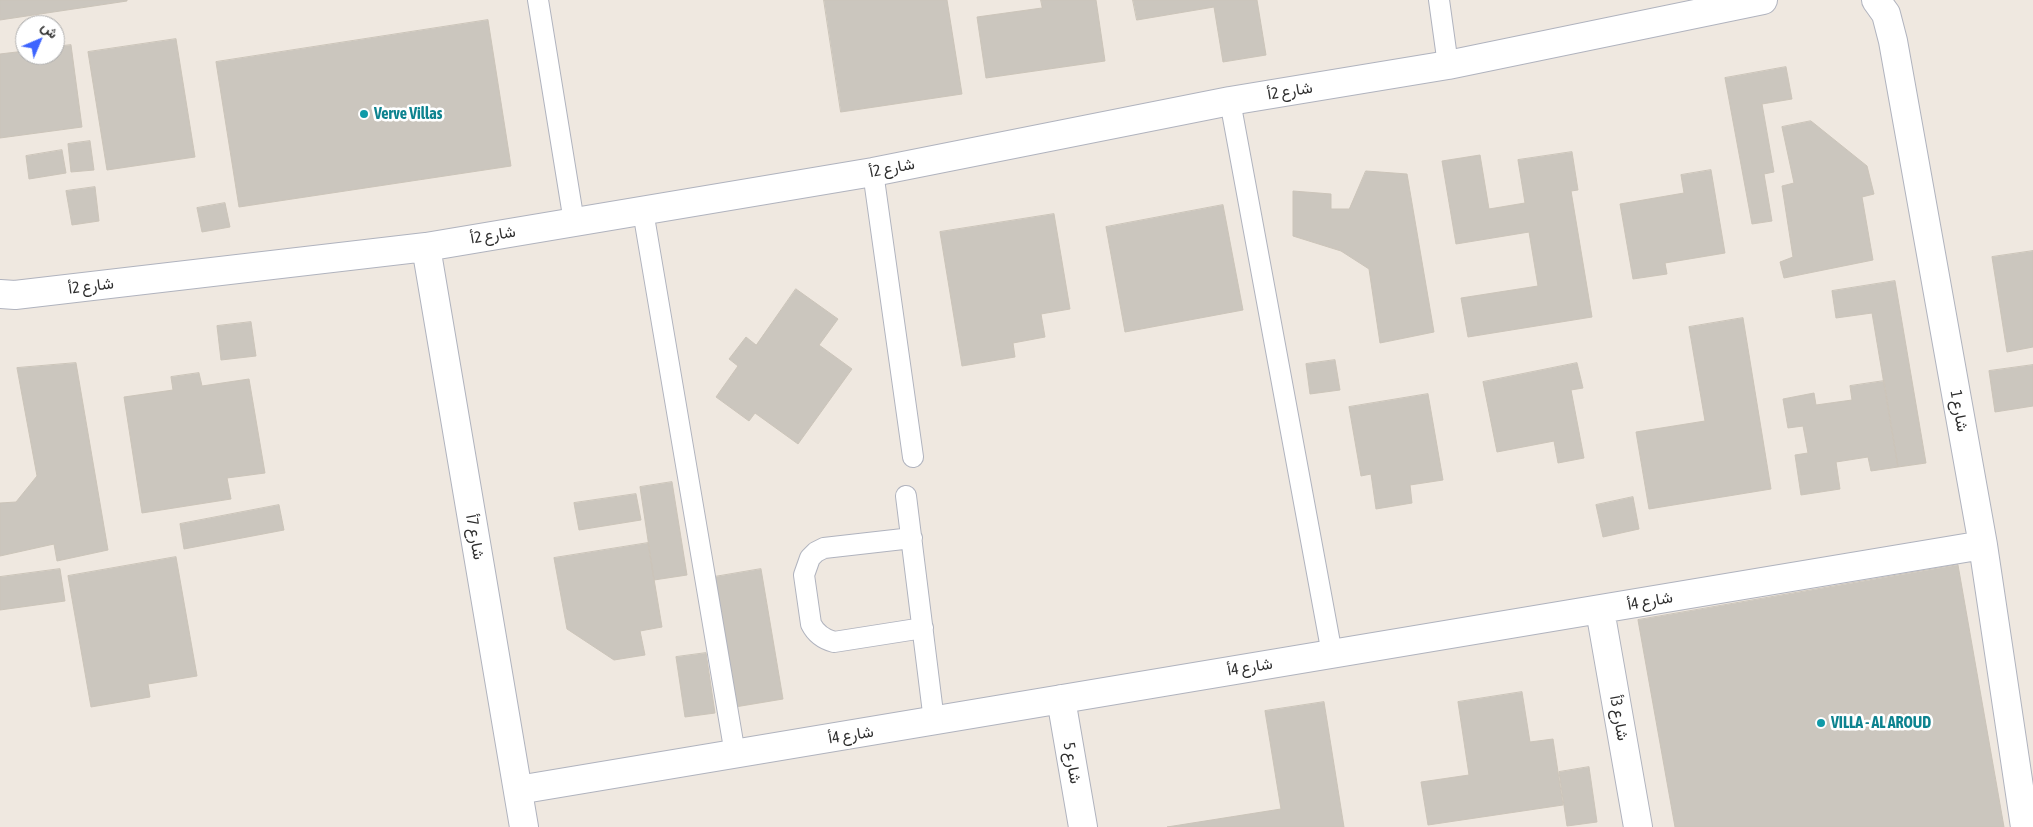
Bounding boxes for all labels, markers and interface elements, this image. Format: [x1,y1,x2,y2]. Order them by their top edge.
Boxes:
north arrow [15,15,65,65]
text: ش [38,18,62,42]
street label: شارع 2أ [1266,78,1314,104]
place label: Verve Villas [374,104,442,124]
marker: Verve Villas [358,108,370,120]
street label: شارع 2أ [868,154,916,182]
street label: شارع 2أ [469,222,517,248]
street label: شارع 2أ [67,274,115,298]
street label: شارع 1 [1946,389,1972,433]
street label: شارع 7أ [462,513,488,561]
street label: شارع 4أ [1626,588,1674,614]
street label: شارع 4أ [1226,654,1274,680]
street label: شارع 3أ [1606,694,1632,742]
place label: VILLA - AL AROUD [1831,713,1931,733]
marker: VILLA - AL AROUD [1815,717,1827,729]
street label: شارع 4أ [827,722,875,748]
street label: شارع 5 [1059,741,1085,785]

